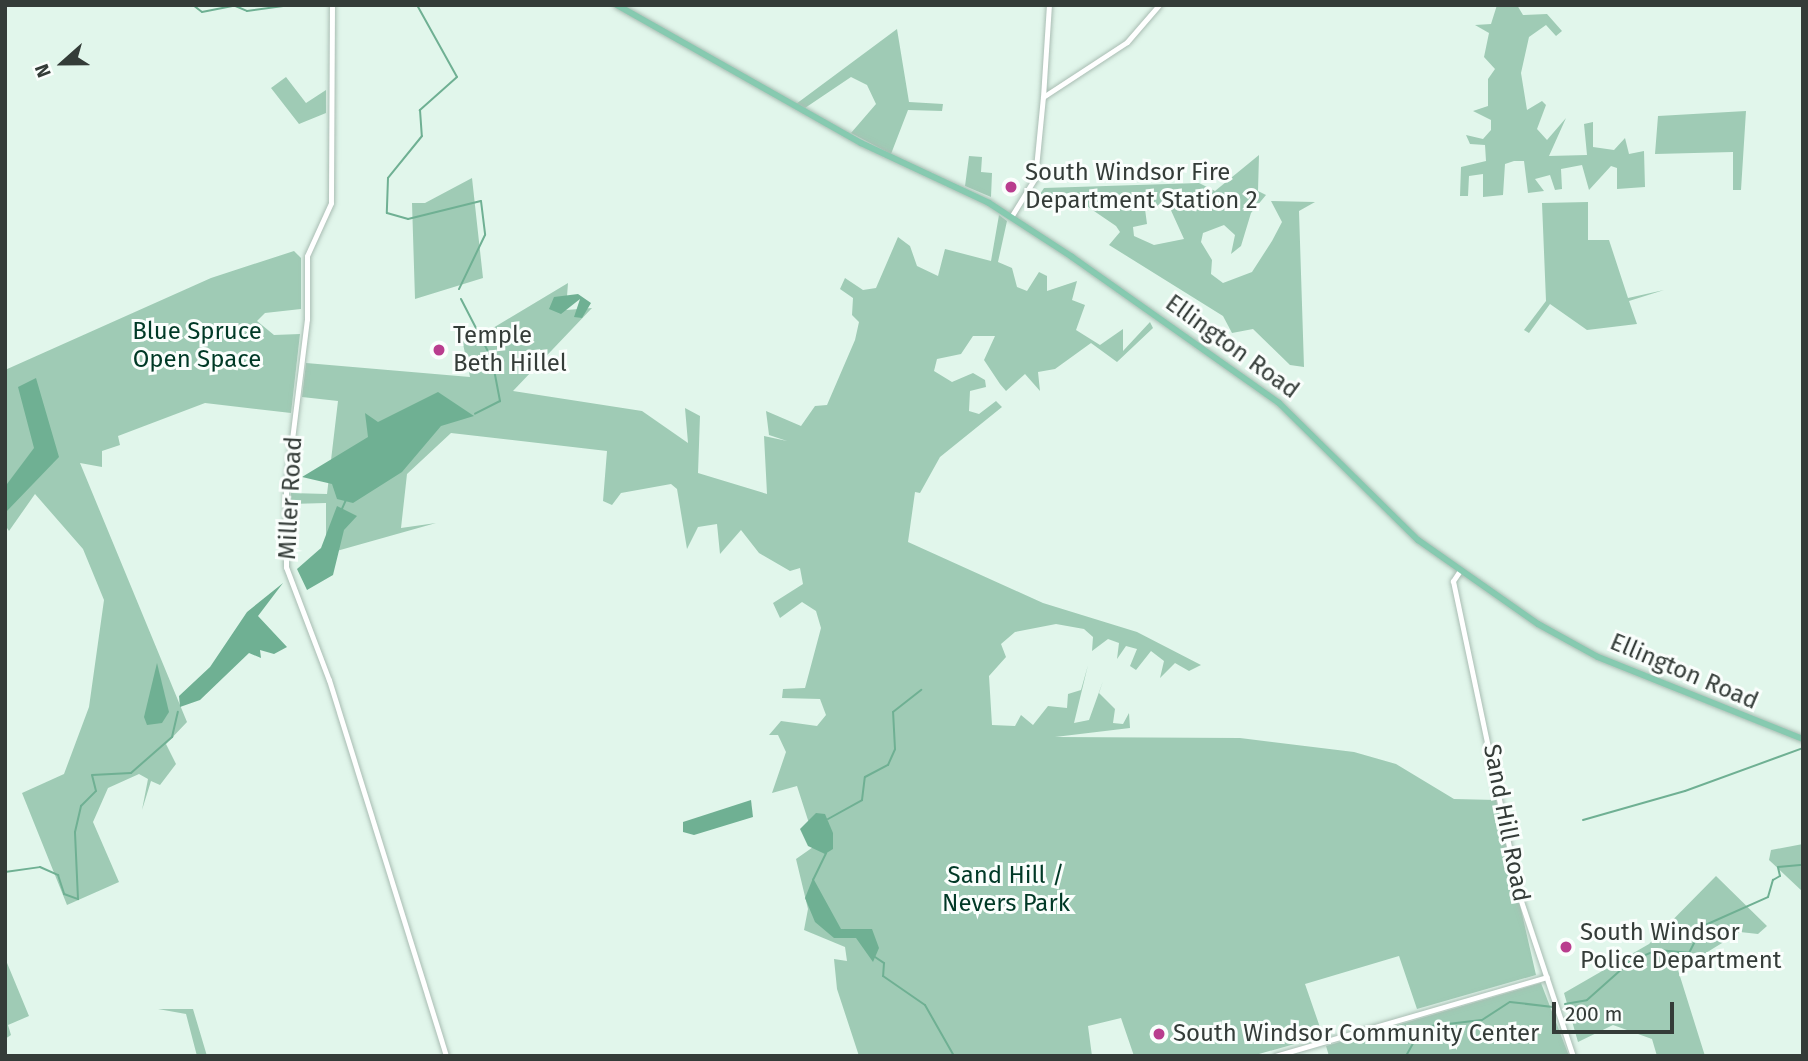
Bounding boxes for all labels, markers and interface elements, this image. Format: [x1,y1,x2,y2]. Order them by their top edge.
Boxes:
north arrow [28,28,98,98]
text: N [30,61,56,81]
place label: South Windsor Fire Department Station 2 [1025,159,1258,215]
marker: South Windsor Fire Department Station 2 [1003,179,1019,195]
street label: Ellington Road [1160,289,1304,405]
park label: Blue Spruce Open Space [132,318,262,374]
place label: Temple Beth Hillel [453,322,567,378]
marker: Temple Beth Hillel [431,342,447,358]
street label: Miller Road [273,436,309,560]
street label: Ellington Road [1606,628,1762,716]
street label: Sand Hill Road [1477,742,1535,904]
park label: Sand Hill / Nevers Park [942,862,1070,918]
place label: South Windsor Police Department [1580,919,1781,975]
marker: South Windsor Police Department [1558,939,1574,955]
scale bar [1556,988,1678,1032]
text: 200 m [1565,1001,1622,1027]
place label: South Windsor Community Center [1173,1020,1539,1048]
marker: South Windsor Community Center [1151,1026,1167,1042]

